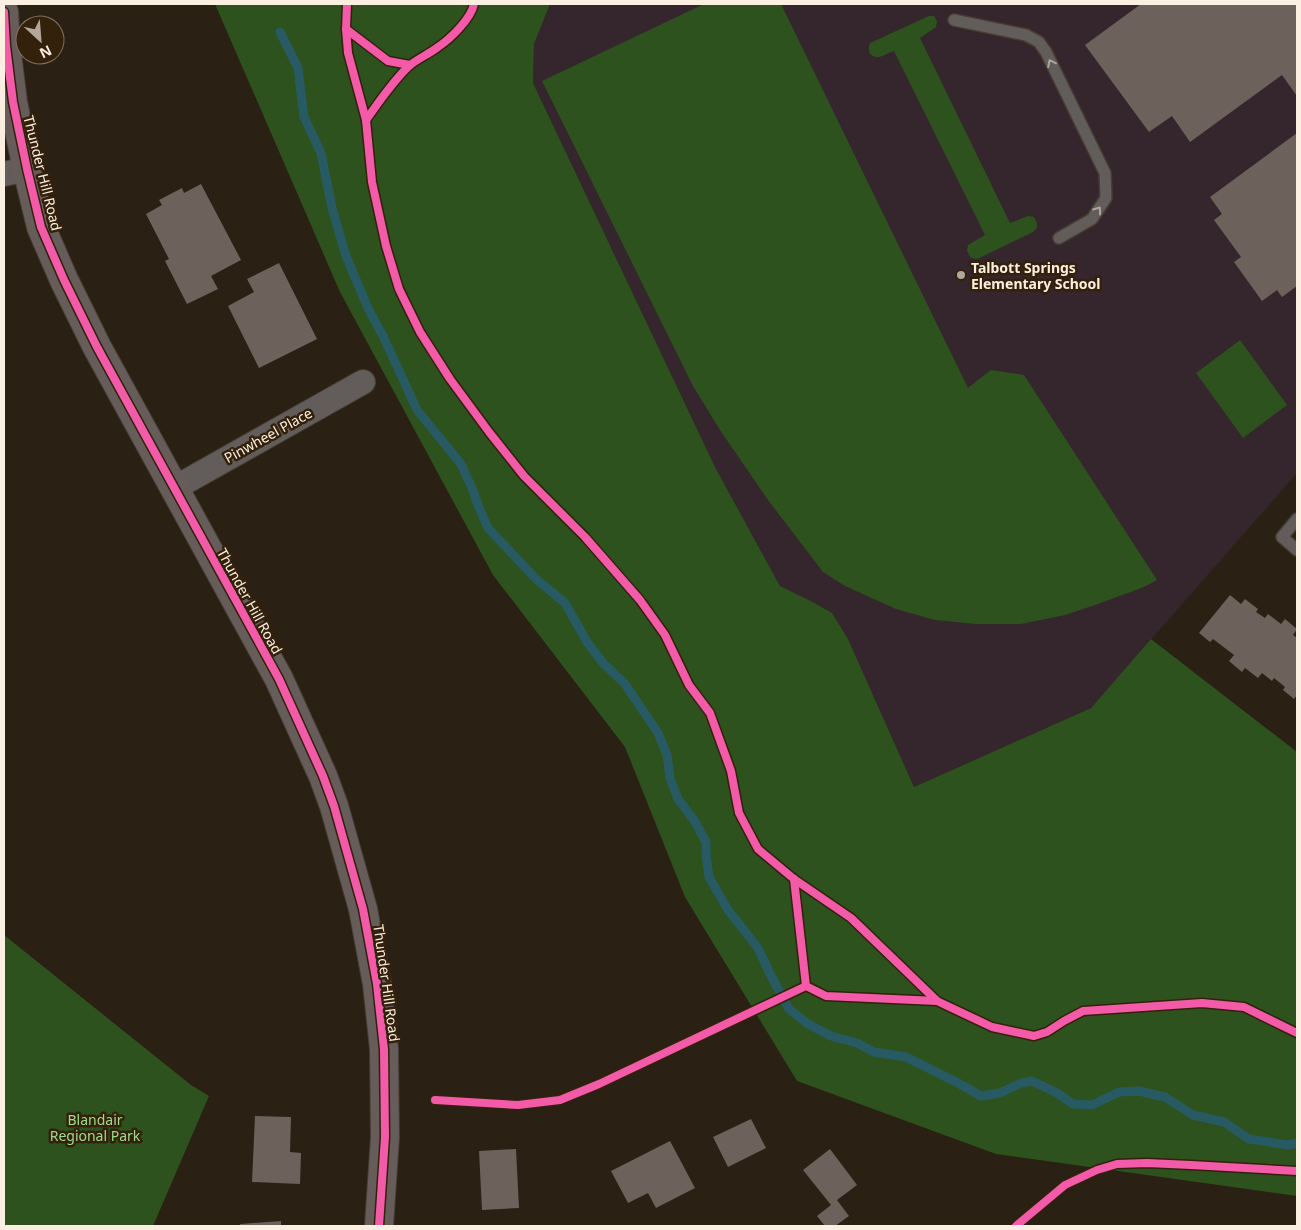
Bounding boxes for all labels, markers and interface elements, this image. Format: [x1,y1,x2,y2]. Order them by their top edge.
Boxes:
north arrow [15,15,65,65]
text: N [37,41,55,63]
one-way arrow [1047,59,1058,68]
street label: Thunder Hill Road [19,113,67,233]
one-way arrow [1092,207,1101,216]
place label: Talbott Springs Elementary School [971,258,1101,293]
marker: Talbott Springs Elementary School [955,269,967,281]
street label: Pinwheel Place [221,403,316,467]
street label: Thunder Hill Road [213,545,287,657]
street label: Thunder Hill Road [369,923,405,1043]
park label: Blandair Regional Park [50,1110,141,1145]

